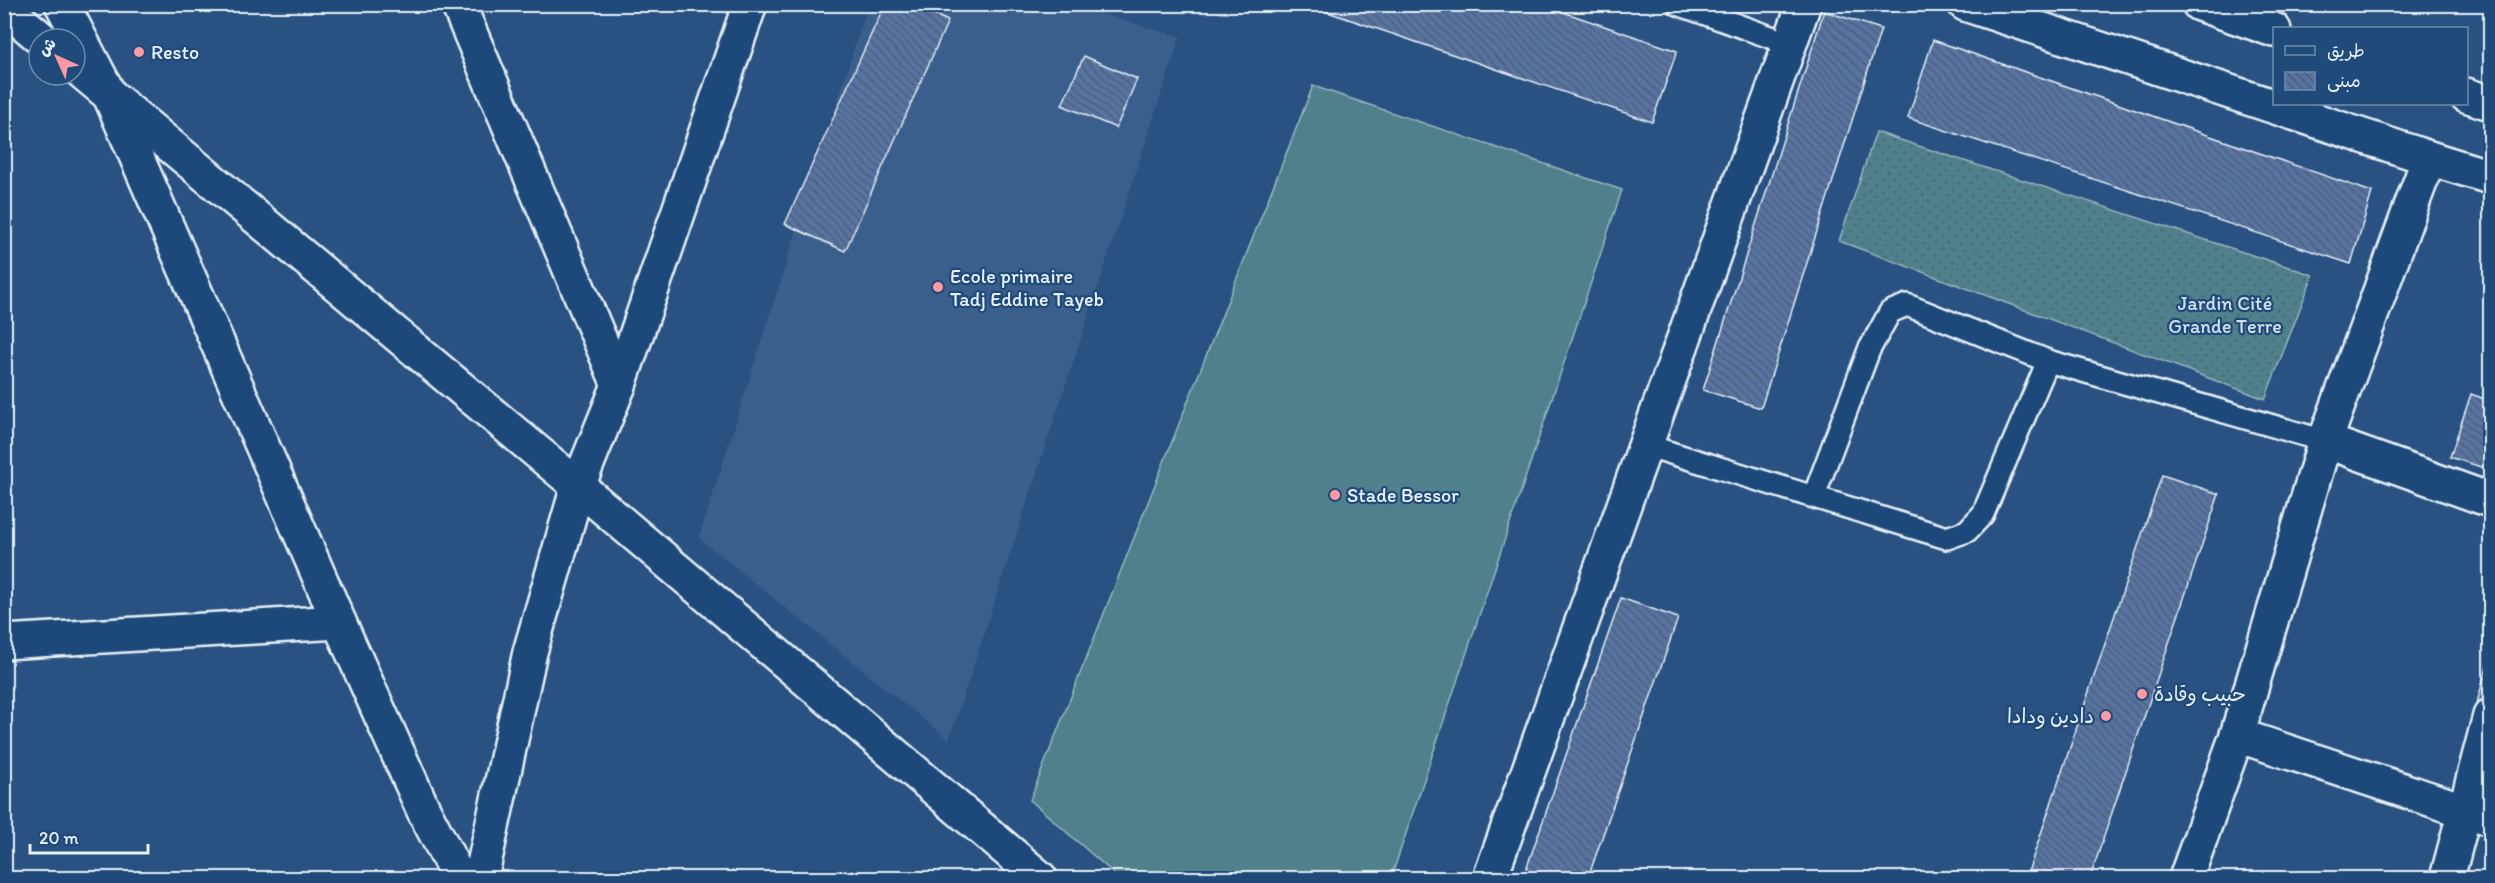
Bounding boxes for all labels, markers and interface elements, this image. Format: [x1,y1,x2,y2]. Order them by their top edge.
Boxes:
north arrow [27,27,87,87]
legend [2273,27,2468,105]
text: ش [34,34,60,60]
place label: Resto [151,40,199,64]
text: طريق [2327,40,2365,62]
marker: Resto [132,45,146,59]
text: مبنى [2327,70,2361,92]
place label: Ecole primaire Tadj Eddine Tayeb [950,264,1104,311]
marker: Ecole primaire Tadj Eddine Tayeb [931,280,945,294]
park label: Jardin Cité Grande Terre [2168,291,2282,338]
place label: Stade Bessor [1347,483,1459,507]
marker: Stade Bessor [1328,488,1342,502]
place label: حبيب وقادة [2154,682,2246,706]
marker: حبيب وقادة [2135,687,2149,701]
place label: دادين ودادا [2007,704,2094,729]
marker: دادين ودادا [2099,709,2113,723]
scale bar [30,817,148,855]
text: 20 m [39,827,79,849]

